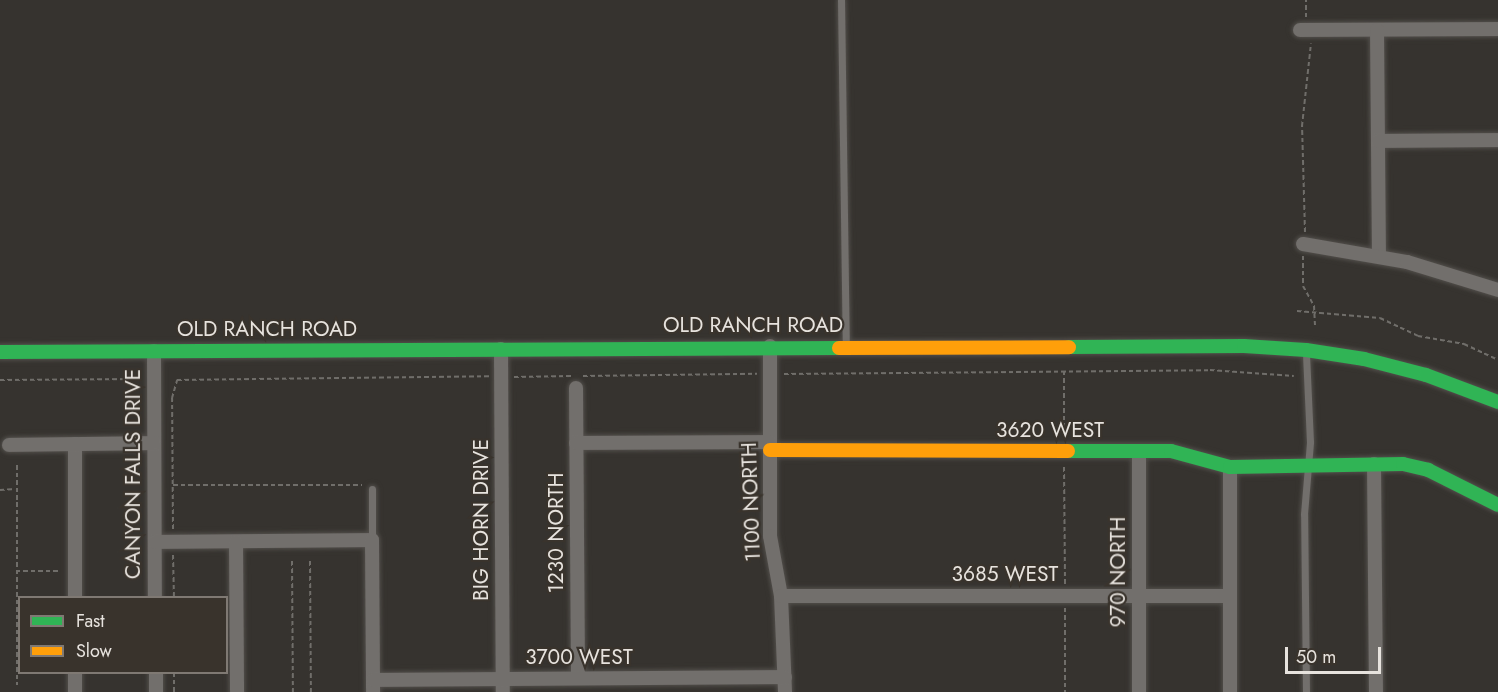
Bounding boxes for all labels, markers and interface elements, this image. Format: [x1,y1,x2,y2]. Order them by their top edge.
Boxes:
street label: OLD RANCH ROAD [663,312,843,338]
street label: OLD RANCH ROAD [177,316,357,342]
street label: CANYON FALLS DRIVE [120,369,146,579]
street label: 3620 WEST [996,417,1104,443]
street label: BIG HORN DRIVE [468,439,494,601]
street label: 1100 NORTH [736,442,766,562]
street label: 1230 NORTH [543,472,569,594]
street label: 970 NORTH [1105,517,1131,627]
street label: 3685 WEST [952,561,1058,587]
legend [18,596,228,674]
text: Fast [76,608,105,634]
scale bar [1288,635,1384,673]
text: Slow [76,638,112,664]
street label: 3700 WEST [525,644,633,670]
text: 50 m [1296,644,1336,670]

